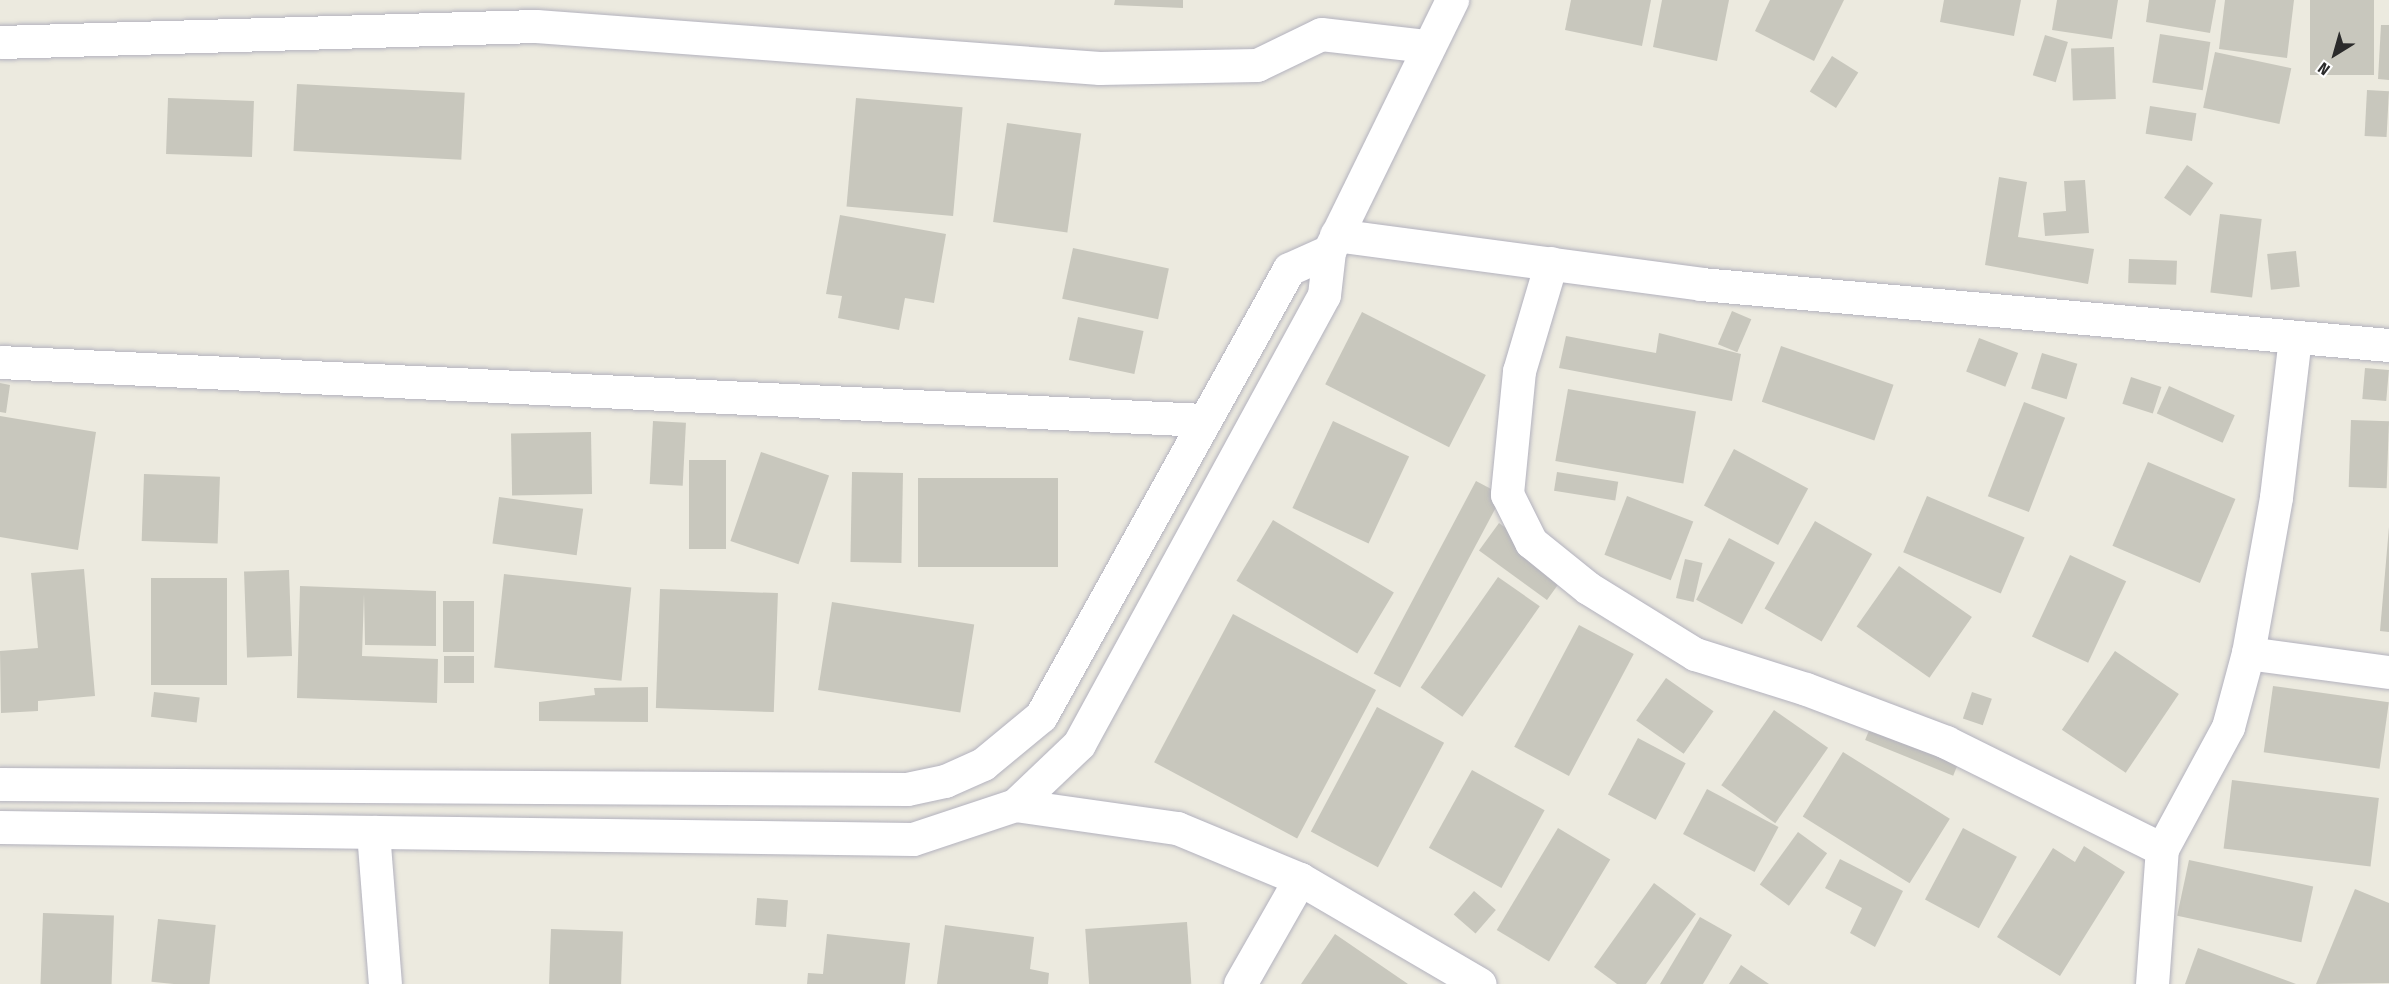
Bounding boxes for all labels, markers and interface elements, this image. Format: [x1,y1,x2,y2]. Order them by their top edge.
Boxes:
north arrow [2305,24,2365,84]
text: N [2314,58,2333,79]

